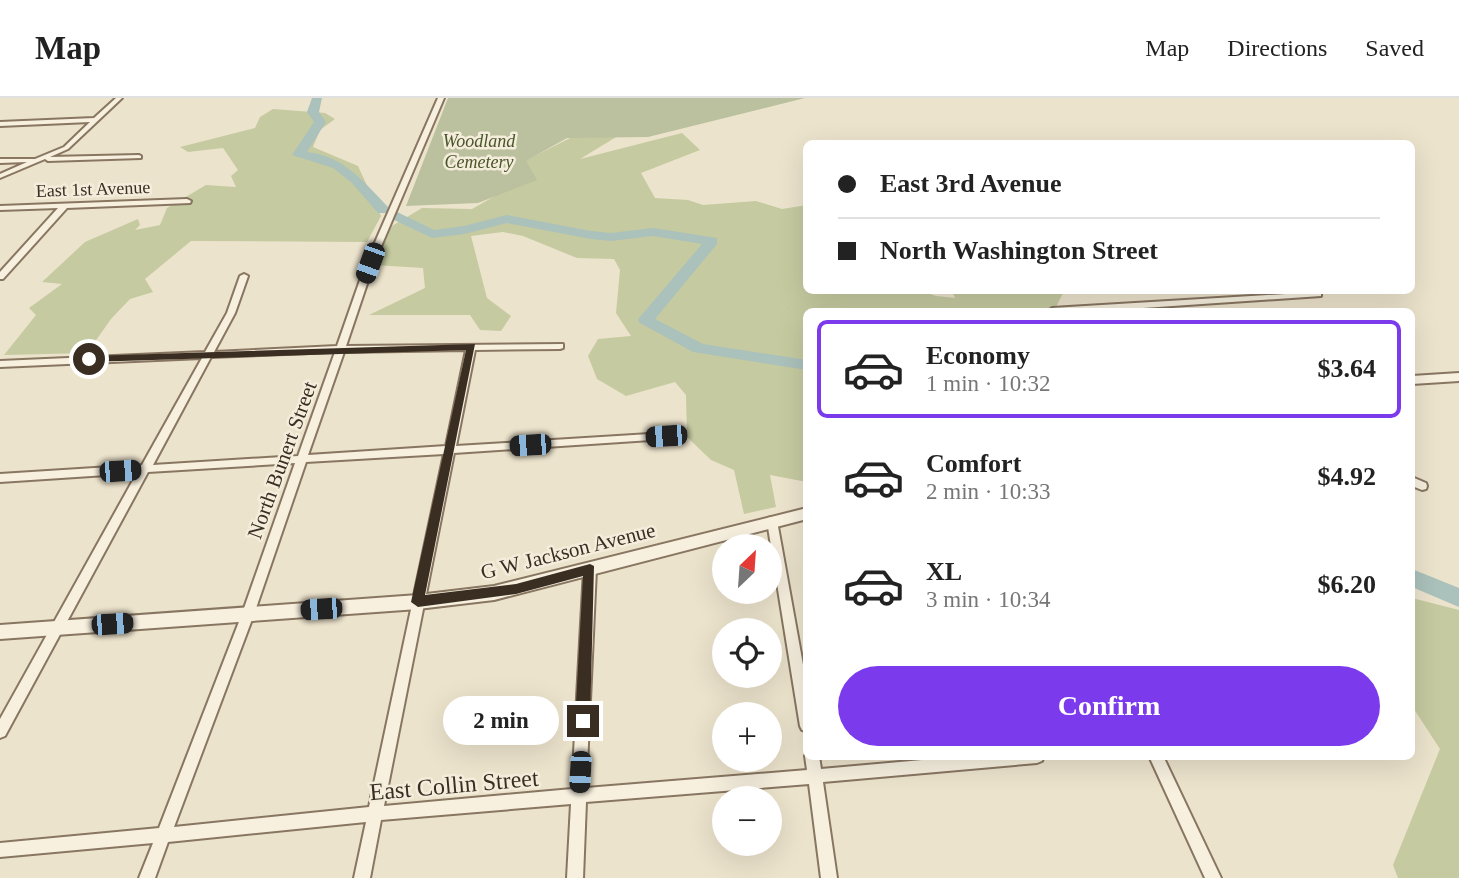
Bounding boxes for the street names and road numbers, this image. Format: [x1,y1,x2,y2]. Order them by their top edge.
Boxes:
street label: East 1st Avenue [35,177,151,201]
street label: North Bunert Street [242,378,322,542]
street label: G W Jackson Avenue [478,518,658,584]
street label: East Collin Street [369,765,540,805]

